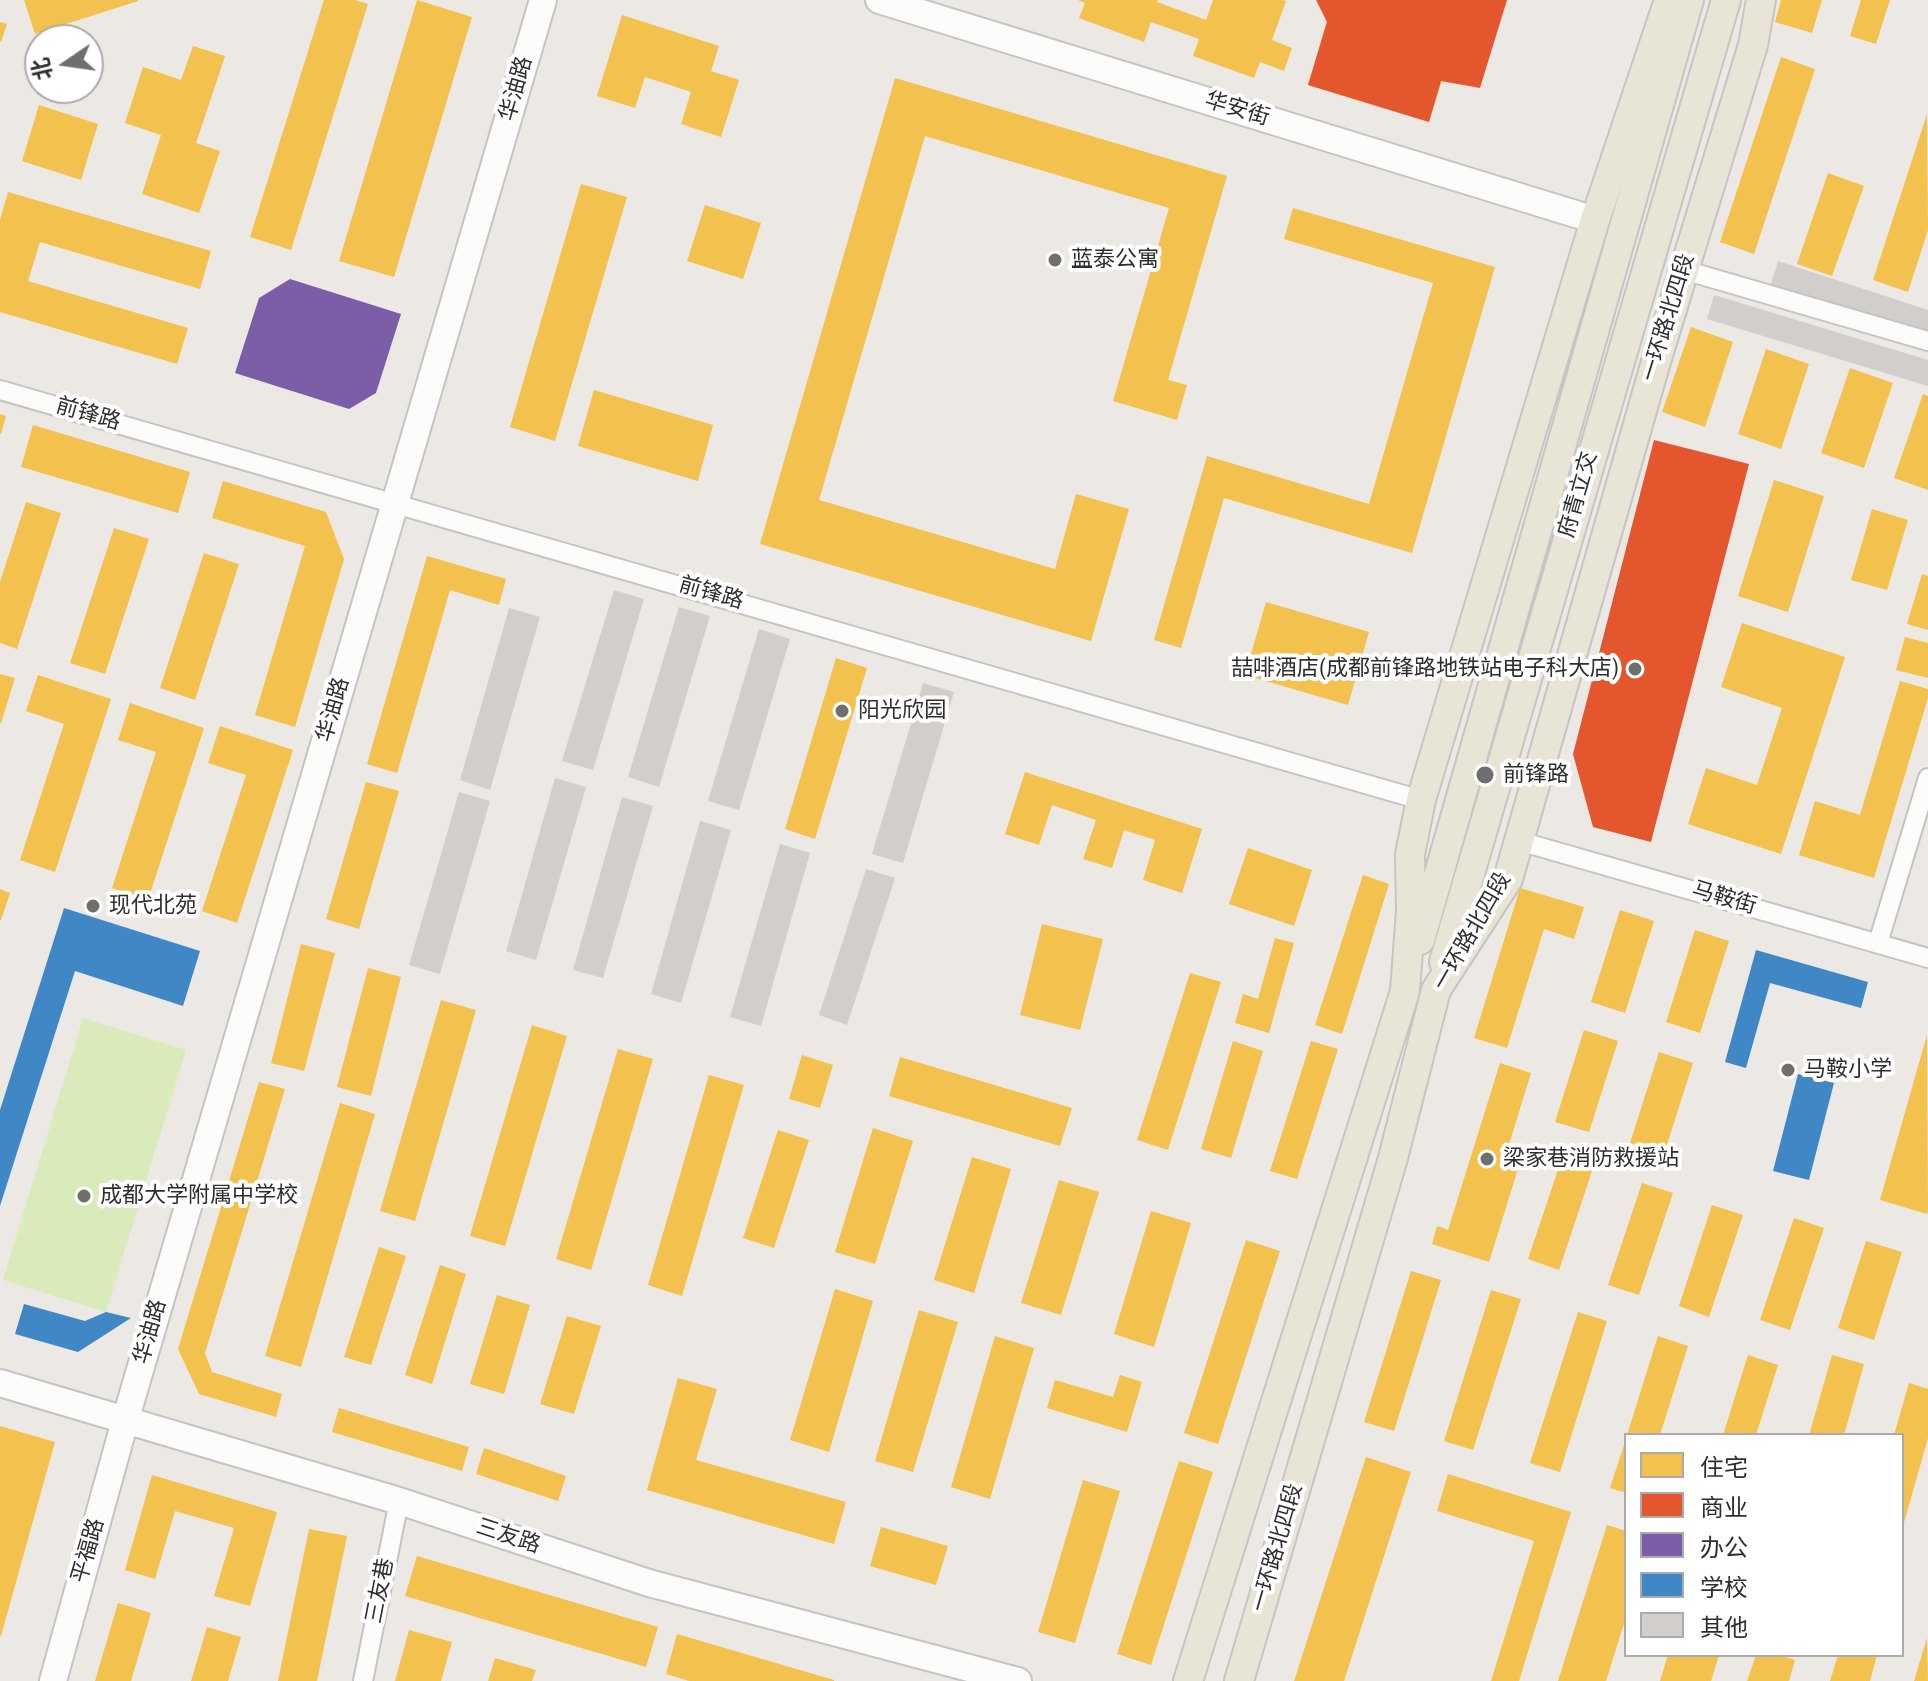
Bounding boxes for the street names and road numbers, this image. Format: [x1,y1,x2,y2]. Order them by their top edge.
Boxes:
street label: 华油路 [495,54,539,124]
street label: 华安街 [1202,88,1272,132]
street label: 一环路北四段 [1637,251,1701,385]
street label: 前锋路 [53,393,123,437]
street label: 府青立交 [1554,449,1604,541]
street label: 前锋路 [676,572,746,616]
street label: 华油路 [312,675,356,745]
street label: 一环路北四段 [1429,868,1517,996]
street label: 马鞍街 [1689,877,1759,921]
street label: 华油路 [129,1297,173,1367]
street label: 一环路北四段 [1247,1481,1309,1615]
street label: 三友路 [473,1514,543,1560]
street label: 平福路 [67,1516,111,1586]
street label: 三友巷 [362,1556,400,1626]

